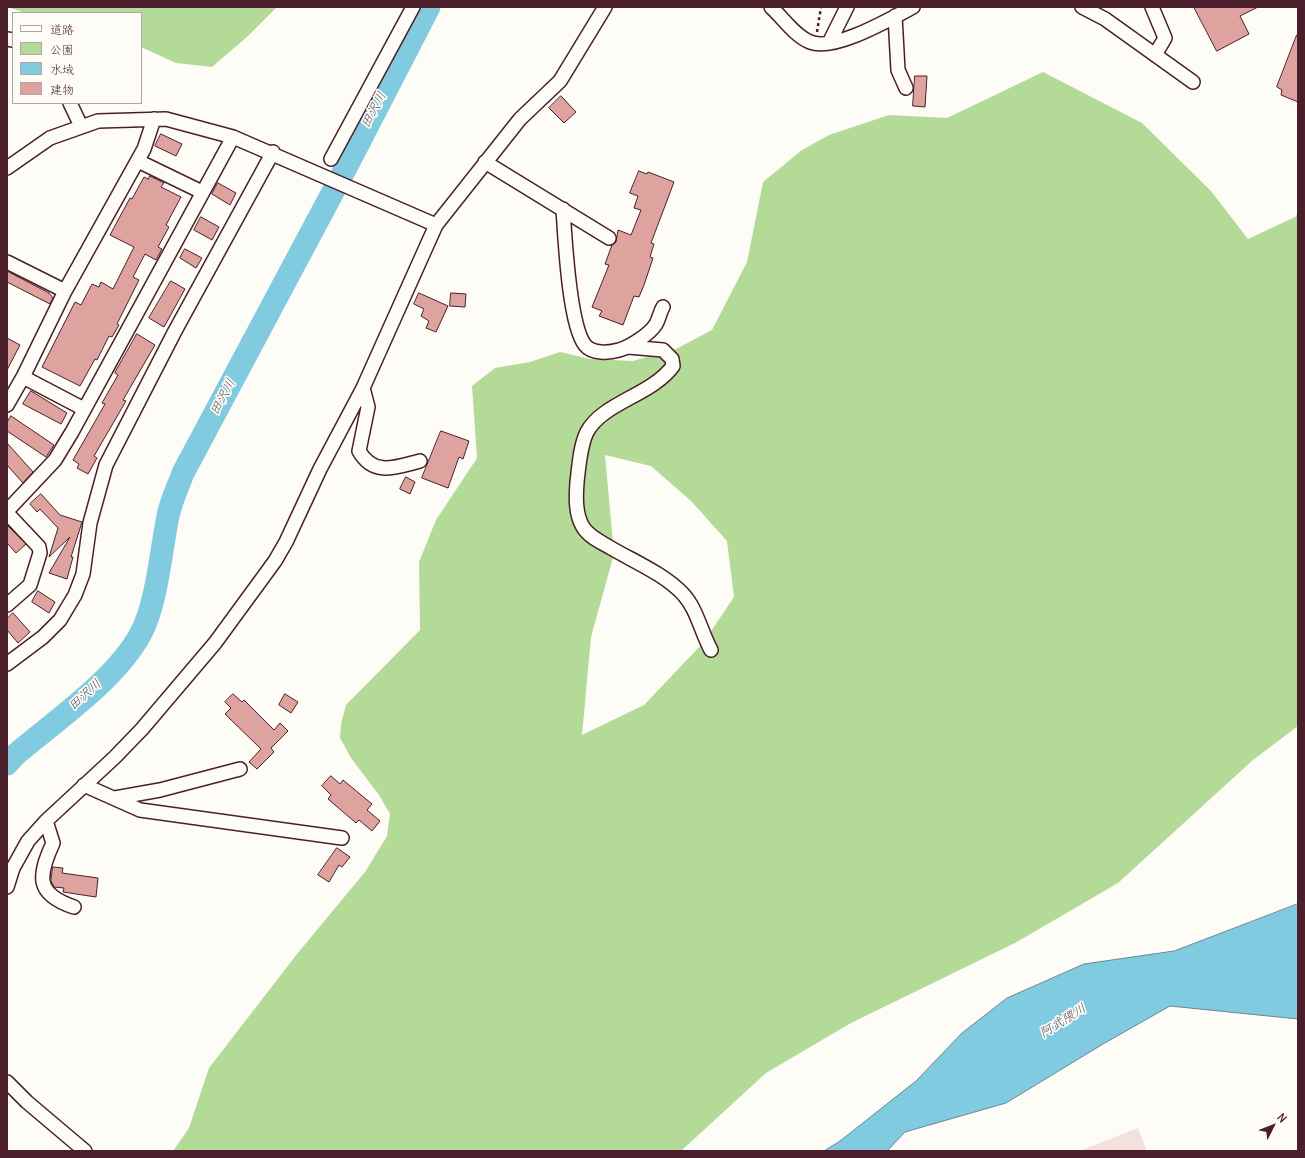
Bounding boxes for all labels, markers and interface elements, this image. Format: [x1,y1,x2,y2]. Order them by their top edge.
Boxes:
legend [12,12,142,104]
text: 道路 [50,22,74,37]
text: 公園 [50,42,74,57]
text: 水域 [50,62,74,77]
text: 建物 [50,82,74,97]
water label: 田沢川 [358,89,390,131]
water label: 田沢川 [207,376,239,418]
water label: 田沢川 [65,676,105,714]
water label: 阿武隈川 [1037,1001,1089,1041]
north arrow [1253,1106,1293,1146]
text: N [1274,1110,1290,1125]

